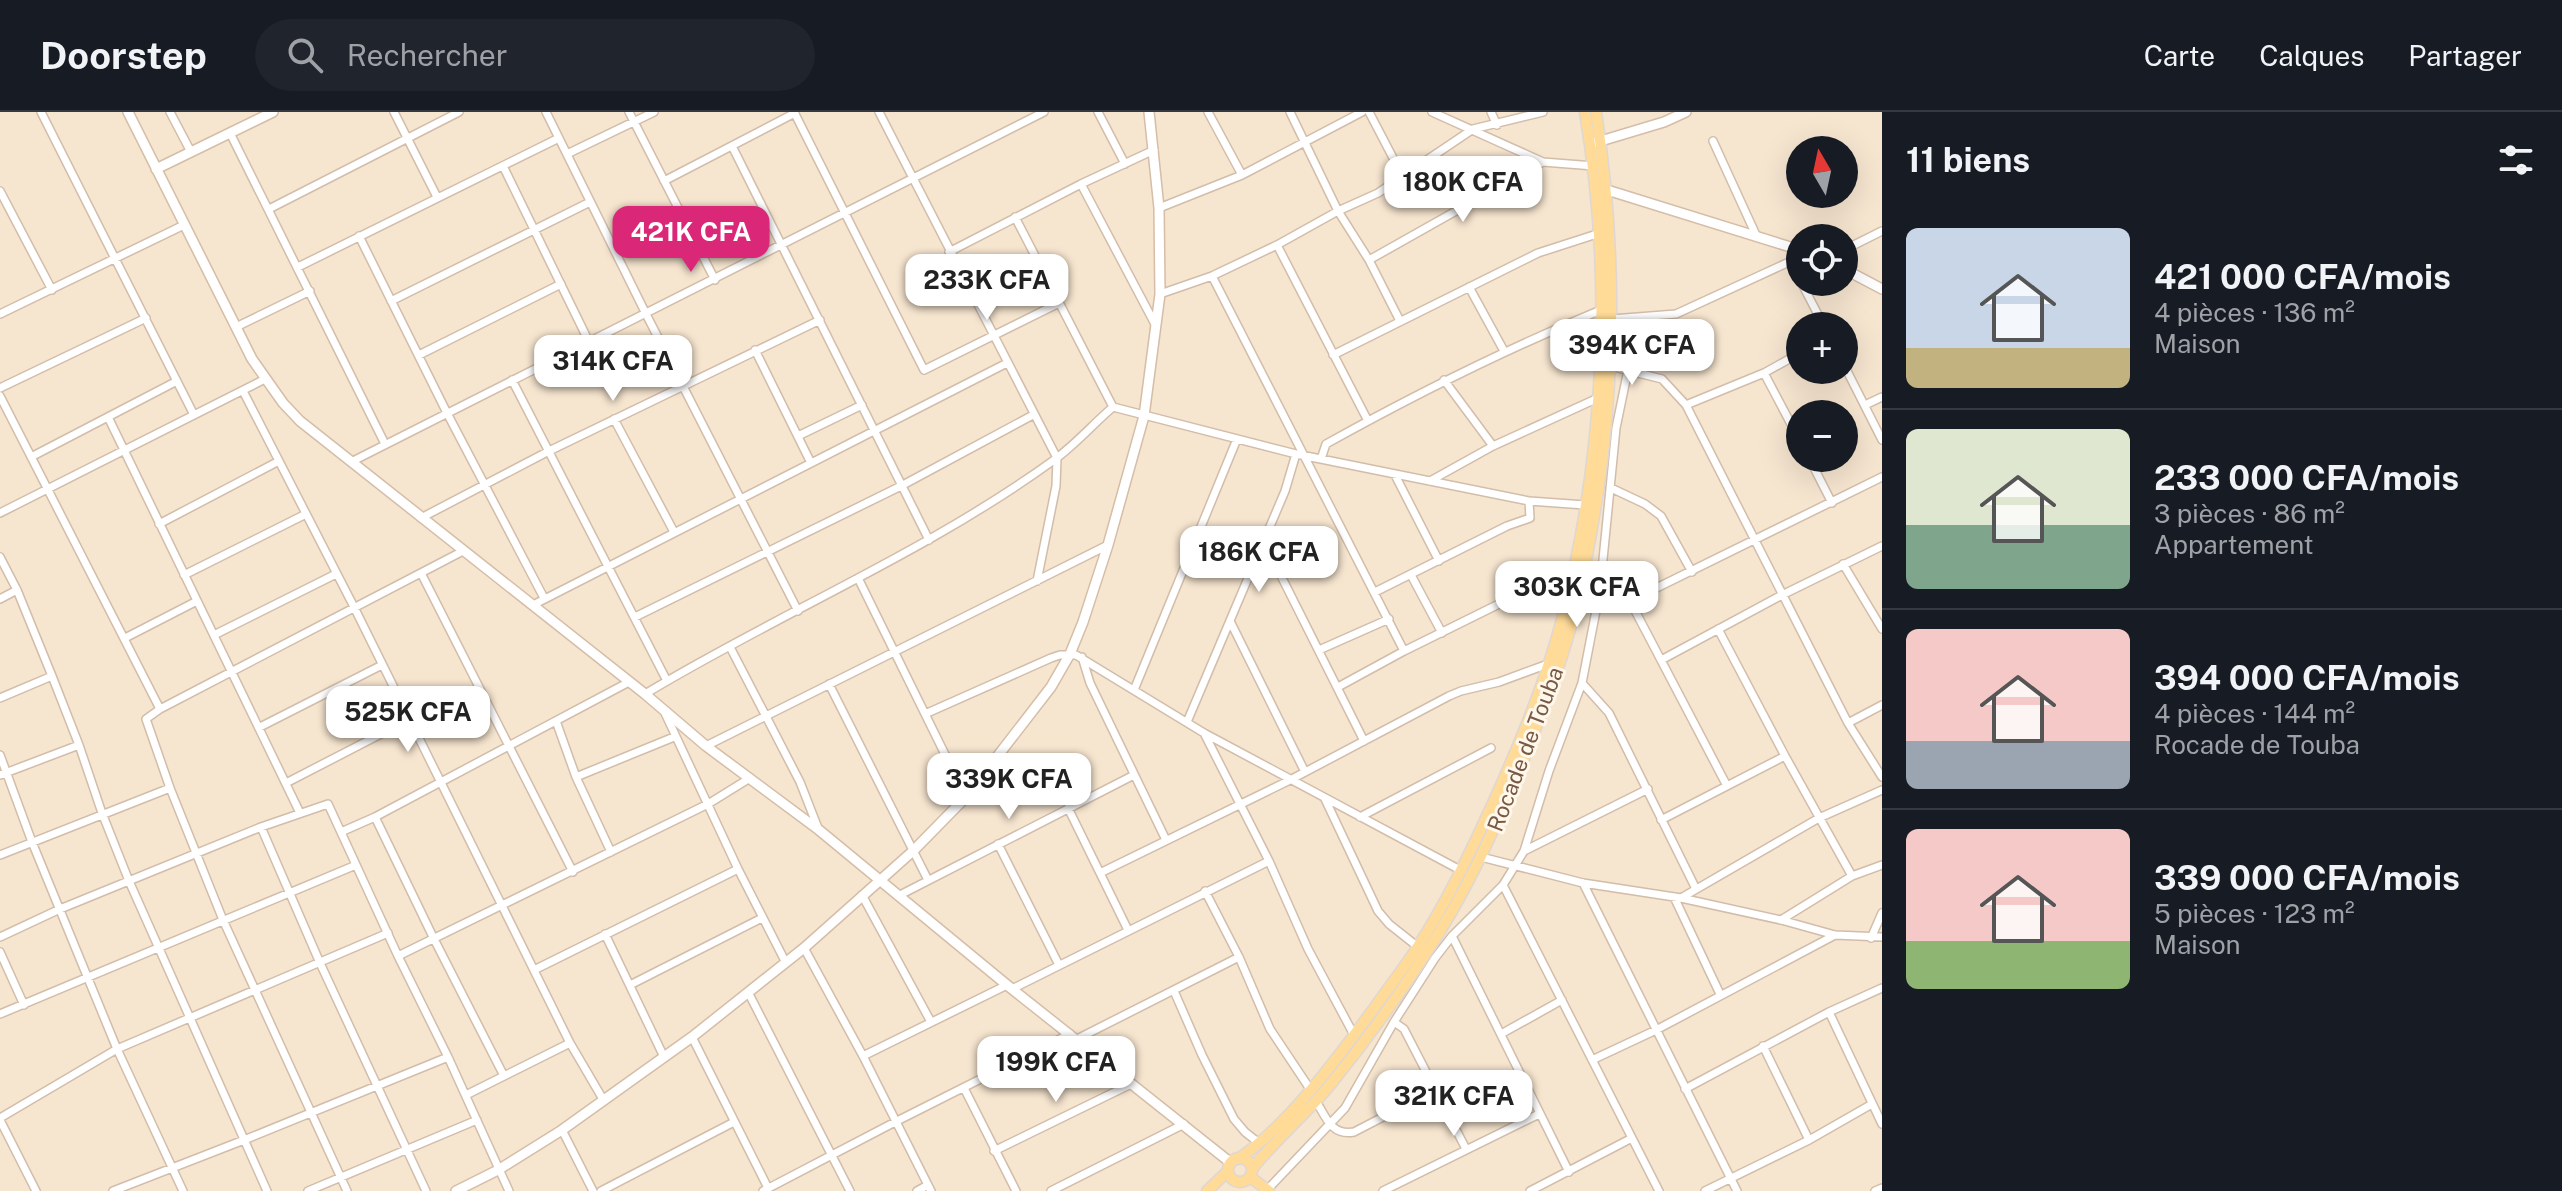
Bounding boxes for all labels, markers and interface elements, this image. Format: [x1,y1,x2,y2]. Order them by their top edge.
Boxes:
search box [255,19,815,91]
text: Doorstep [40,33,207,78]
icon: search [283,33,327,77]
text: Rechercher [347,37,508,73]
text: Carte [2144,39,2215,72]
text: Calques [2259,39,2364,72]
text: Partager [2408,39,2522,72]
north arrow [1786,136,1858,208]
map controls [1786,136,1858,472]
icon: filters [2494,138,2538,182]
text: 11 biens [1906,140,2030,180]
pin: 180K CFA [1380,156,1546,224]
text: 180K CFA [1402,166,1524,197]
pin: 421K CFA [608,206,774,274]
text: 421K CFA [631,216,751,247]
button: locate [1786,224,1858,296]
pin: 233K CFA [904,254,1070,322]
text: 421 000 CFA/mois [2154,257,2451,297]
icon: home [1970,260,2066,356]
text: 233K CFA [923,264,1051,295]
text: 4 pièces · 136 m² [2154,297,2355,328]
button: + [1786,312,1858,384]
pin: 394K CFA [1549,319,1715,387]
text: Maison [2154,328,2241,359]
text: 394K CFA [1568,329,1696,360]
pin: 314K CFA [530,335,696,403]
text: 314K CFA [552,345,674,376]
button: − [1786,400,1858,472]
text: 233 000 CFA/mois [2154,458,2459,498]
icon: home [1970,461,2066,557]
text: 3 pièces · 86 m² [2154,498,2345,529]
pin: 186K CFA [1176,526,1342,594]
text: Appartement [2154,529,2314,560]
text: 186K CFA [1198,536,1320,567]
pin: 303K CFA [1494,561,1660,629]
text: 303K CFA [1513,571,1641,602]
text: 394 000 CFA/mois [2154,658,2460,698]
icon: home [1970,661,2066,757]
street label: Rocade de Touba [1482,663,1568,835]
pin: 525K CFA [325,686,491,754]
text: 525K CFA [344,696,472,727]
text: 4 pièces · 144 m² [2154,698,2355,729]
text: Rocade de Touba [2154,729,2360,760]
pin: 339K CFA [926,753,1092,821]
text: 339K CFA [945,763,1073,794]
text: 339 000 CFA/mois [2154,858,2460,898]
icon: home [1970,861,2066,957]
text: 5 pièces · 123 m² [2154,898,2355,929]
text: Maison [2154,929,2241,960]
pin: 199K CFA [973,1036,1139,1104]
text: 199K CFA [995,1046,1117,1077]
pin: 321K CFA [1371,1070,1537,1138]
text: 321K CFA [1393,1080,1515,1111]

